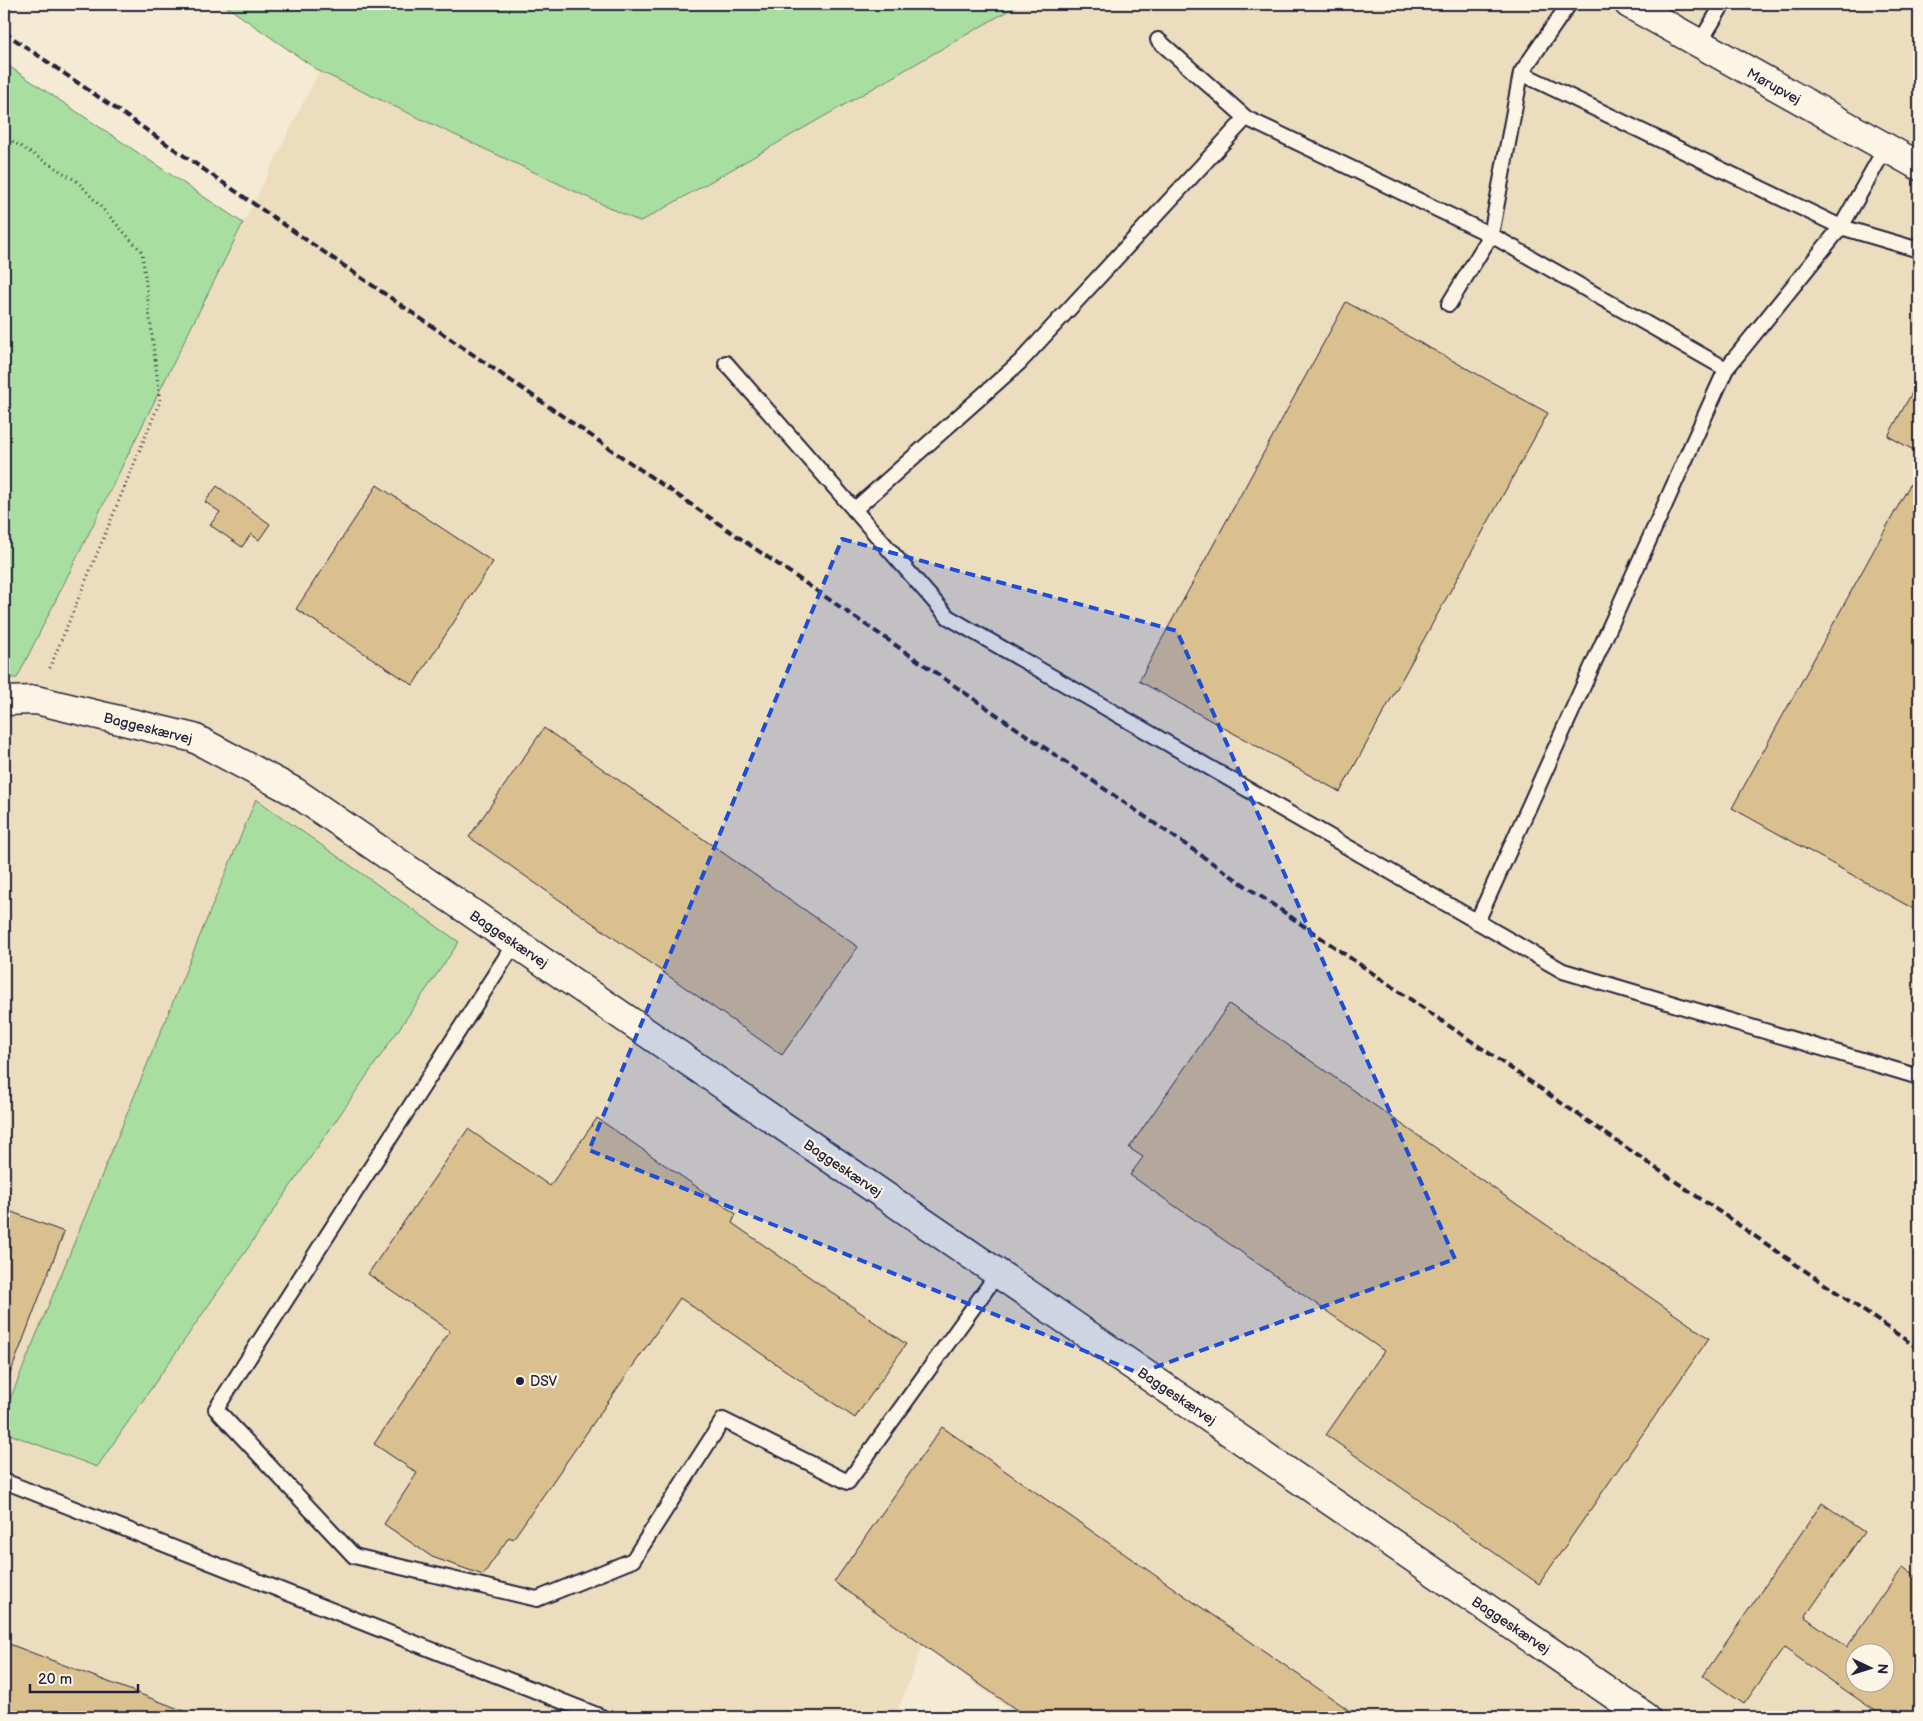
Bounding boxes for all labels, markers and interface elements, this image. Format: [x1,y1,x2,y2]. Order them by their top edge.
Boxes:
street label: Mørupvej [1744,65,1804,108]
street label: Baggeskærvej [102,709,194,748]
street label: Baggeskærvej [466,907,551,972]
street label: Baggeskærvej [800,1136,885,1201]
street label: Baggeskærvej [1134,1364,1219,1429]
place label: DSV [530,1373,558,1390]
marker: DSV [514,1375,526,1387]
street label: Baggeskærvej [1468,1593,1553,1658]
north arrow [1846,1644,1896,1694]
scale bar [30,1661,138,1693]
text: N [1874,1663,1891,1675]
text: 20 m [38,1670,72,1689]

